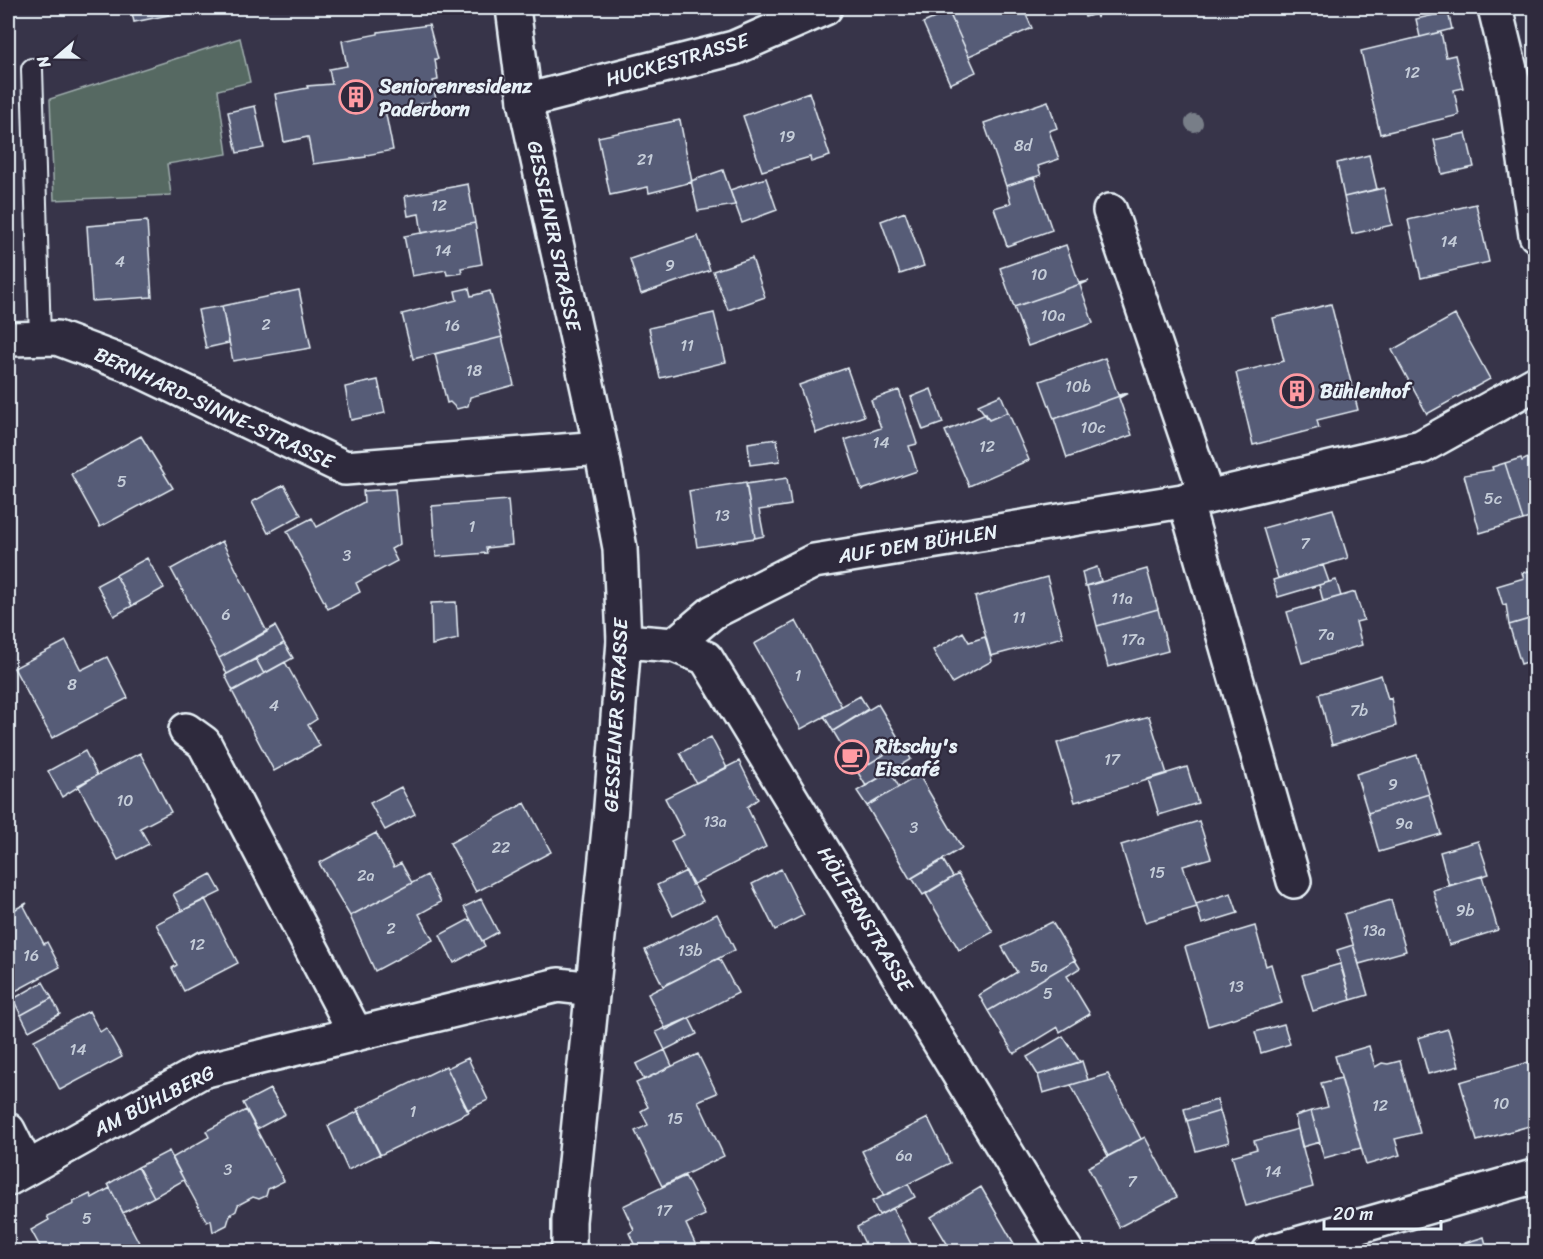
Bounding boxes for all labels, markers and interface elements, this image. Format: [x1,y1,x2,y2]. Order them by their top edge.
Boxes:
street label: HUCKESTRASSE [601,22,754,97]
north arrow [27,27,87,87]
text: N [28,51,59,73]
house number: 12 [1404,58,1420,87]
place label: Seniorenresidenz Paderborn [378,69,533,127]
building icon: Seniorenresidenz Paderborn [338,79,374,115]
house number: 19 [779,122,796,151]
house number: 8d [1014,131,1034,160]
street label: GESSELNER STRASSE [517,138,592,336]
house number: 21 [637,145,653,174]
house number: 12 [431,191,447,220]
house number: 14 [1441,227,1457,256]
house number: 14 [435,236,451,265]
house number: 4 [115,247,125,276]
house number: 9 [665,251,675,280]
house number: 10 [1031,260,1047,289]
house number: 10a [1040,301,1066,330]
house number: 2 [261,310,271,339]
house number: 16 [444,311,460,340]
house number: 11 [680,331,694,360]
street label: BERNHARD-SINNE-STRASSE [88,337,341,480]
house number: 18 [466,356,483,385]
house number: 10b [1065,372,1091,401]
building icon: Bühlenhof [1279,373,1315,409]
place label: Bühlenhof [1320,374,1413,409]
house number: 10c [1081,413,1105,442]
house number: 14 [873,428,889,457]
house number: 12 [979,432,995,461]
house number: 5 [117,467,127,496]
house number: 5c [1484,484,1502,513]
house number: 13 [714,501,730,530]
house number: 1 [469,512,476,541]
street label: AUF DEM BÜHLEN [835,514,1000,574]
house number: 7 [1300,529,1310,558]
house number: 3 [343,541,352,570]
house number: 11a [1111,584,1133,613]
house number: 6 [221,600,231,629]
house number: 11 [1012,603,1026,632]
street label: GESSELNER STRASSE [593,615,639,813]
house number: 7a [1317,620,1335,649]
house number: 17a [1121,625,1145,654]
house number: 1 [795,661,802,690]
house number: 8 [67,670,77,699]
house number: 4 [269,691,279,720]
house number: 7b [1350,696,1368,725]
place label: Ritschy's Eiscafé [874,729,958,787]
cafe icon: Ritschy's Eiscafé [834,739,870,775]
house number: 17 [1104,745,1121,774]
house number: 9 [1388,770,1398,799]
house number: 10 [117,786,133,815]
house number: 13a [703,807,727,836]
house number: 9a [1395,809,1413,838]
house number: 3 [910,813,919,842]
house number: 22 [492,833,510,862]
street label: HÖLTERNSTRASSE [808,839,923,1000]
house number: 15 [1149,858,1166,887]
house number: 2a [357,861,375,890]
house number: 9b [1456,896,1475,925]
house number: 2 [386,914,396,943]
house number: 13a [1362,916,1386,945]
house number: 12 [189,930,205,959]
house number: 13b [678,936,702,965]
house number: 16 [23,941,39,970]
house number: 5a [1030,952,1048,981]
house number: 13 [1228,972,1244,1001]
house number: 5 [1043,979,1053,1008]
house number: 14 [70,1035,86,1064]
street label: AM BÜHLBERG [86,1055,221,1147]
house number: 10 [1493,1089,1509,1118]
house number: 12 [1372,1091,1388,1120]
house number: 1 [410,1097,417,1126]
house number: 15 [667,1104,684,1133]
house number: 6a [895,1141,913,1170]
house number: 3 [224,1155,233,1184]
house number: 14 [1265,1157,1281,1186]
house number: 7 [1127,1167,1137,1196]
scale bar [1324,1193,1441,1231]
house number: 17 [656,1196,673,1225]
text: 20 m [1333,1198,1373,1230]
house number: 5 [82,1204,92,1233]

